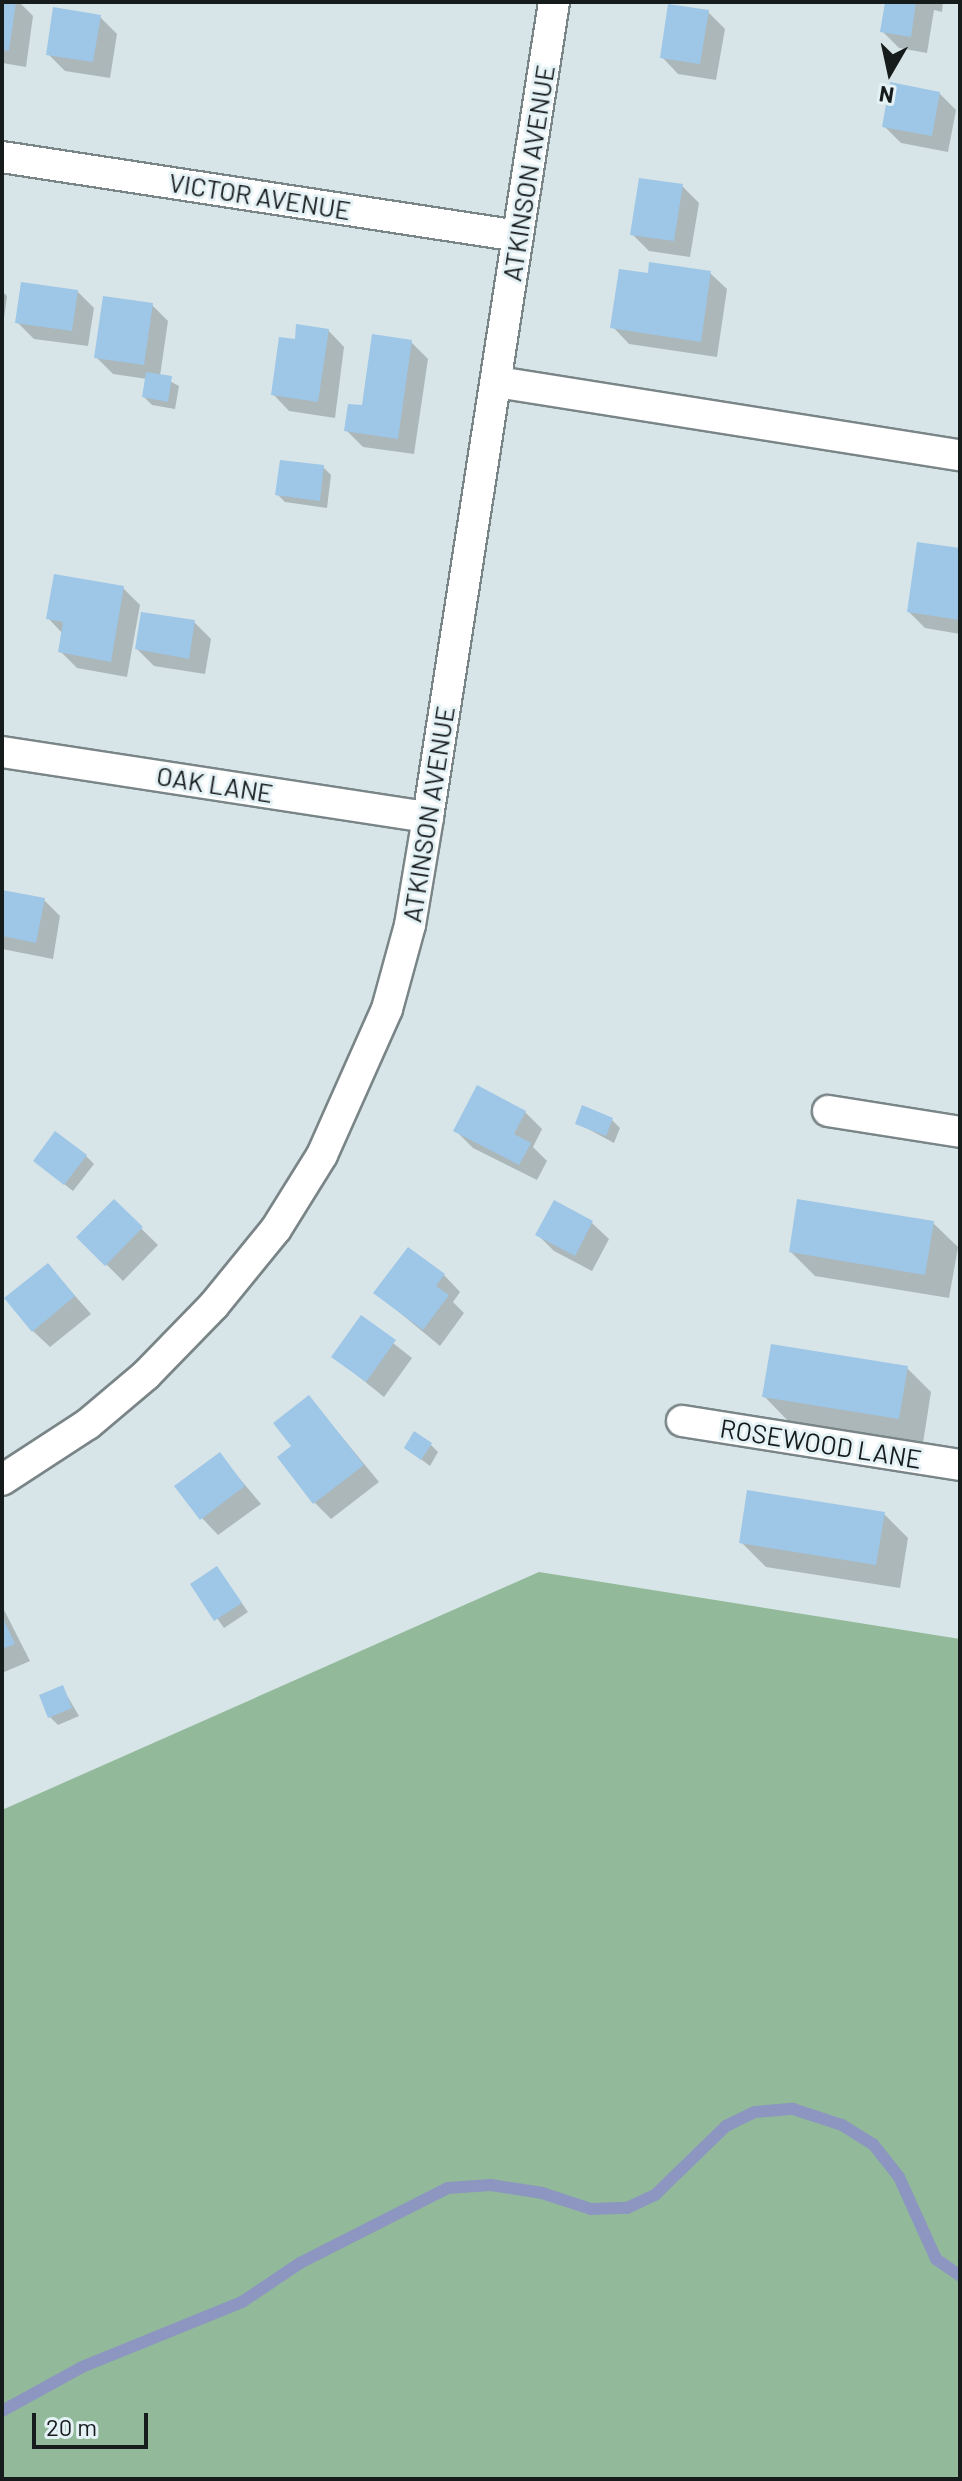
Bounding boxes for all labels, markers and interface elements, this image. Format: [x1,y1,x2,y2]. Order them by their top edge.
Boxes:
north arrow [850,32,930,112]
street label: ATKINSON AVENUE [495,63,561,283]
text: N [877,82,896,110]
street label: VICTOR AVENUE [167,166,353,226]
street label: ATKINSON AVENUE [395,704,461,924]
street label: OAK LANE [154,759,276,809]
street label: ROSEWOOD LANE [718,1412,924,1474]
scale bar [36,2397,152,2447]
text: 20 m [46,2412,97,2441]

